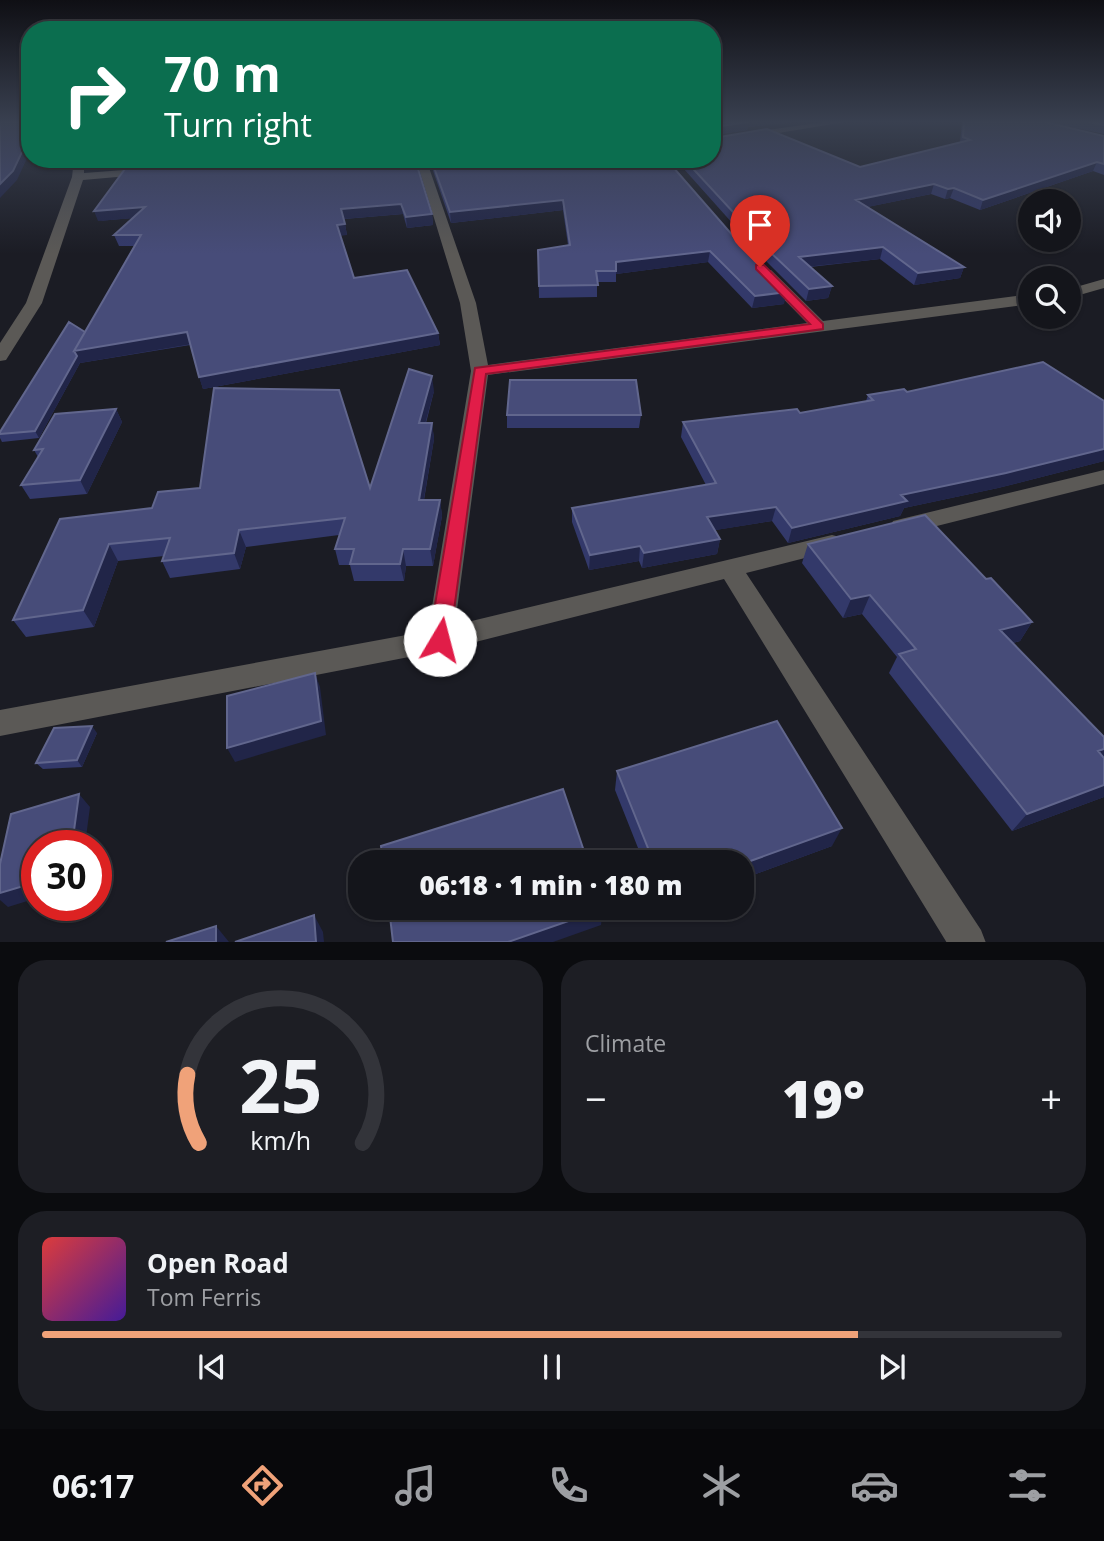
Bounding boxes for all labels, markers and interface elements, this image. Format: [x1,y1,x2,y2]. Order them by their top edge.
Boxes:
text: 70 m [164,40,281,106]
icon: right [49,49,140,140]
text: Turn right [164,103,312,146]
map controls [1018,189,1081,329]
button: sound [1018,189,1081,252]
pin [730,195,790,267]
icon: arrive [741,206,779,244]
button: search [1018,266,1081,329]
position arrow [403,603,477,677]
speed limit sign: 30 [21,830,112,921]
text: 06:18 · 1 min · 180 m [420,867,682,903]
text: Climate [585,1027,666,1059]
text: 25 [239,1035,322,1134]
text: 19° [782,1062,865,1133]
text: − [585,1072,607,1124]
text: + [1040,1072,1062,1124]
text: km/h [250,1122,311,1156]
text: Open Road [147,1245,289,1281]
text: Tom Ferris [147,1281,261,1313]
icon: previous [193,1348,231,1386]
icon: pause [533,1348,571,1386]
icon: next [873,1348,911,1386]
icon: directions [238,1461,287,1510]
icon: music [391,1461,440,1510]
icon: phone [544,1461,593,1510]
icon: climate [697,1461,746,1510]
icon: car [850,1461,899,1510]
icon: filters [1003,1461,1052,1510]
text: 06:17 [52,1464,134,1507]

